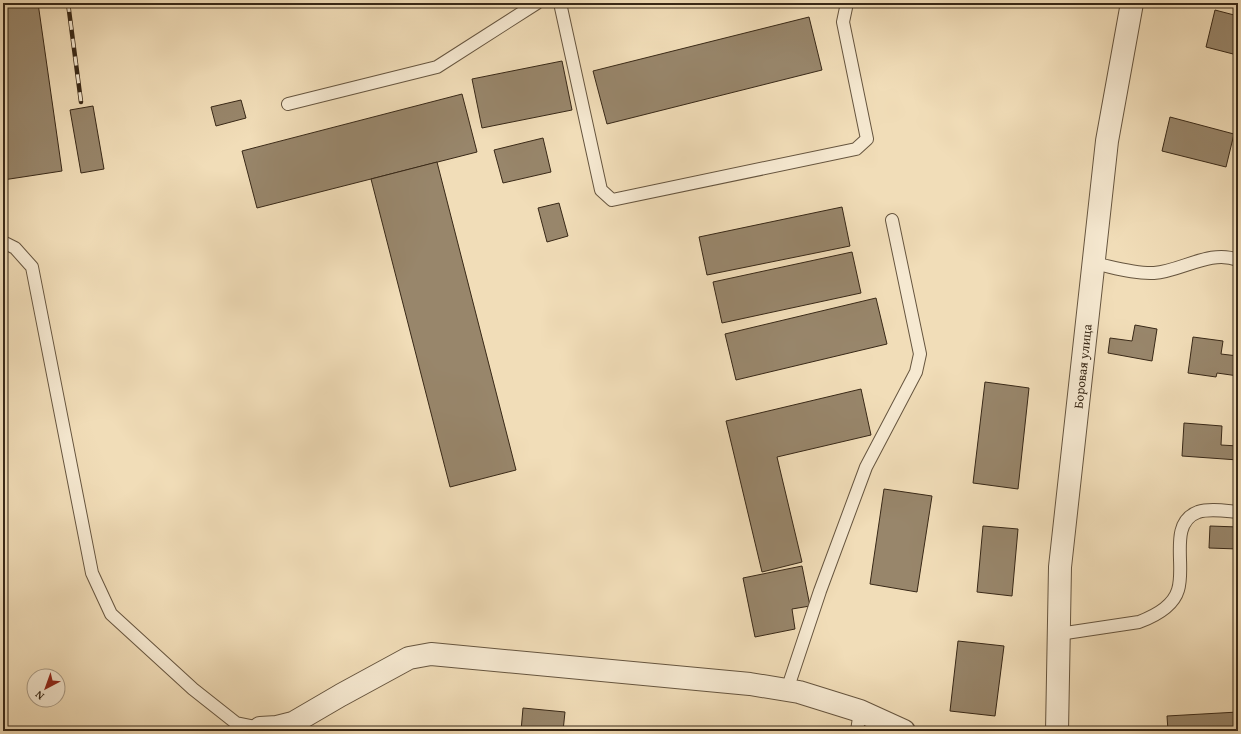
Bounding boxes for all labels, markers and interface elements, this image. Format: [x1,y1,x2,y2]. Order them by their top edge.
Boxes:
street label: Боровая улица [1068,322,1096,409]
north arrow [26,668,66,708]
text: N [31,687,47,704]

